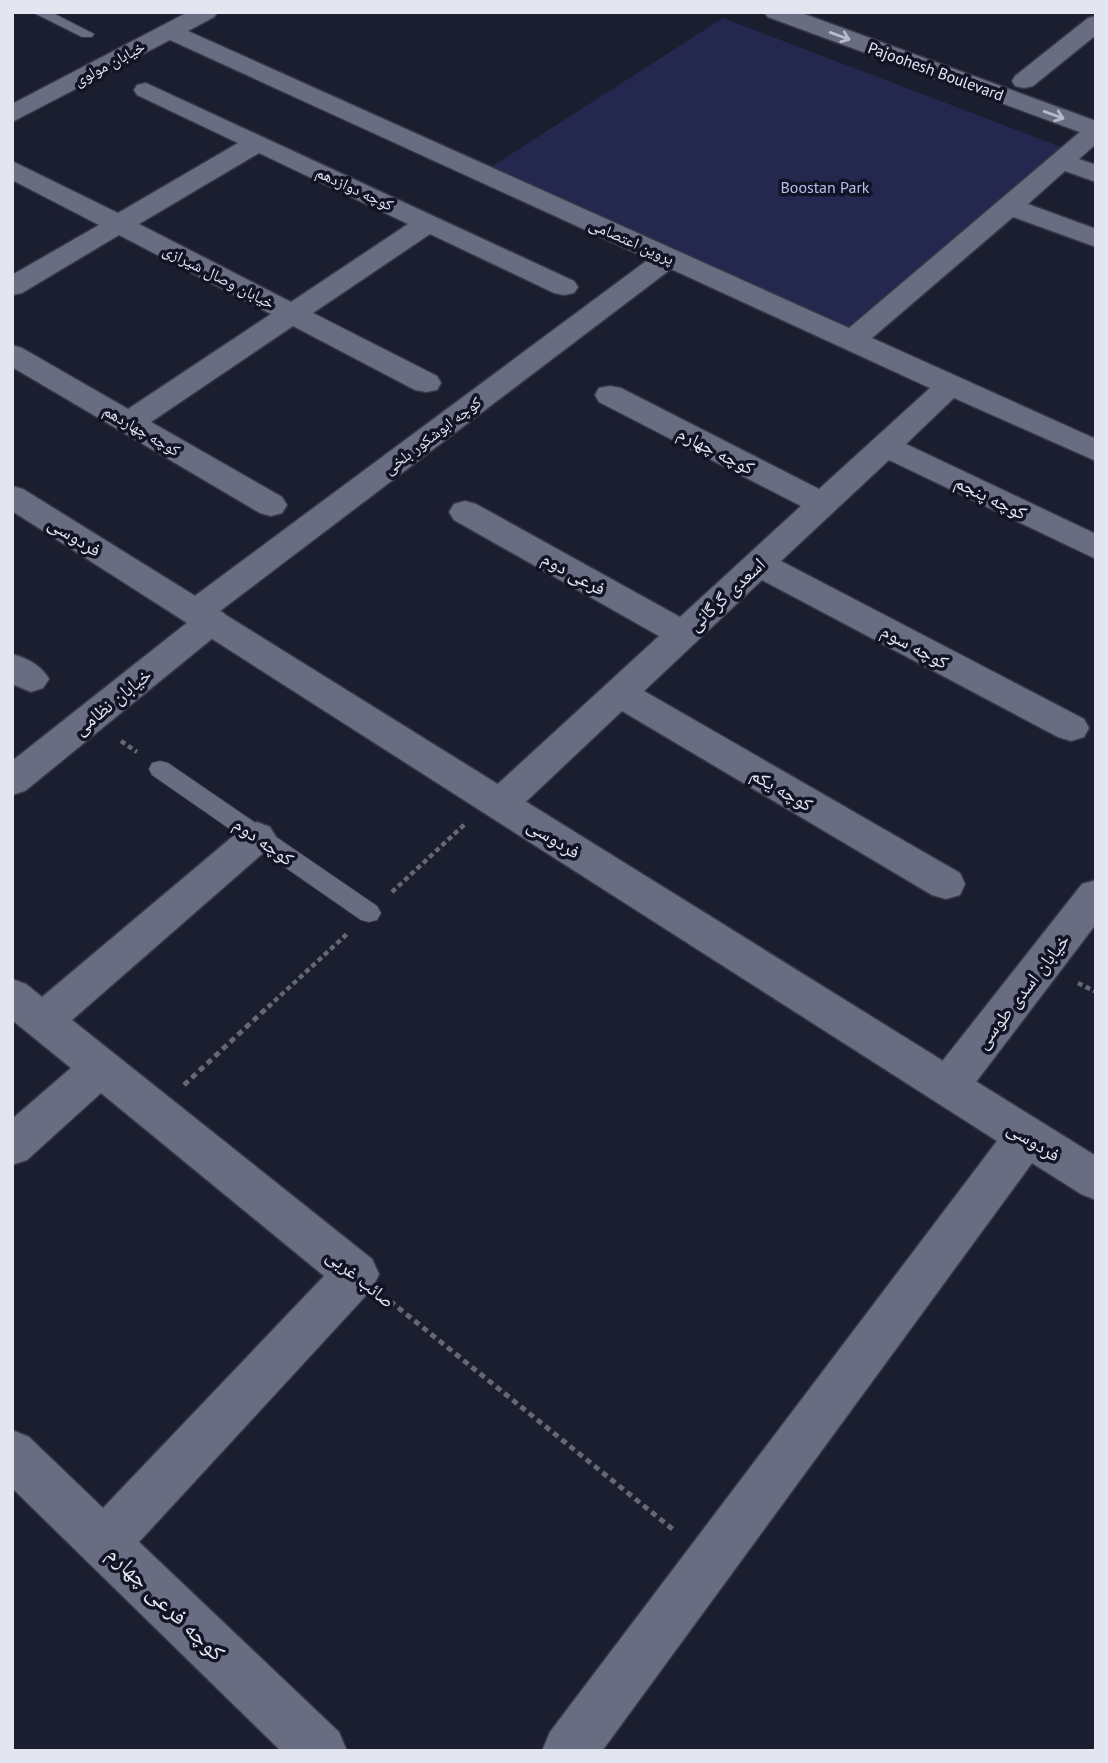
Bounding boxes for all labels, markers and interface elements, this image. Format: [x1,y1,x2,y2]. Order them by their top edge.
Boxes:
one-way arrow [829,31,851,43]
street label: خیابان مولوی [70,36,148,91]
street label: Pajoohesh Boulevard [865,37,1007,105]
one-way arrow [1042,110,1064,122]
street label: کوچه دوازدهم [313,161,397,216]
park label: Boostan Park [780,177,870,197]
street label: پروین اعتصامی [586,213,678,270]
street label: خیابان وصال شیرازی [159,239,278,314]
street label: کوچه ابوشکور بلخی [379,392,486,479]
street label: کوچه چهاردهم [99,400,184,461]
street label: کوچه چهارم [673,420,759,481]
street label: کوچه پنجم [951,469,1031,526]
street label: فردوسی [44,510,106,562]
street label: فرعی دوم [537,546,610,602]
street label: اسعدی گرگانی [682,552,770,636]
street label: کوچه سوم [876,618,953,676]
street label: خیابان نظامی [68,662,156,740]
street label: کوچه یکم [746,762,817,817]
street label: کوچه دوم [228,812,299,872]
street label: فردوسی [523,812,585,864]
street label: خیابان اسدی طوسی [970,929,1074,1053]
street label: فردوسی [1003,1115,1065,1167]
street label: صائب غربی [322,1243,400,1313]
street label: کوچه فرعی چهارم [100,1539,232,1668]

